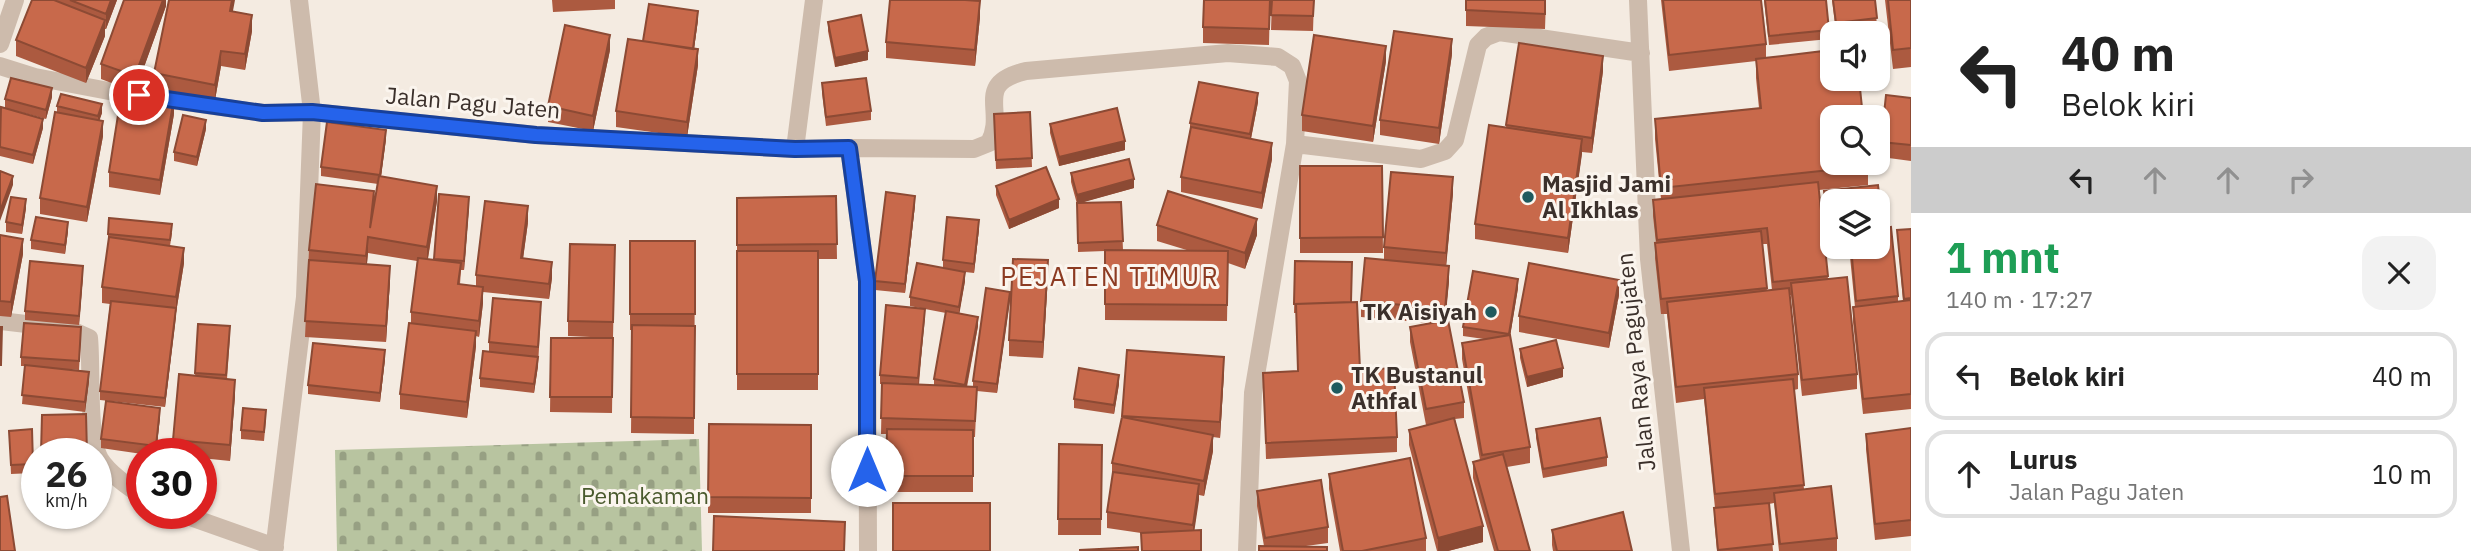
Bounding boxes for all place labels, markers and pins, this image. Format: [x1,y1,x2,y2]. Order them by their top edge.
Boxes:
pin [109,65,169,125]
place label: Masjid Jami Al Ikhlas [1542,168,1671,224]
marker: Masjid Jami Al Ikhlas [1520,189,1536,205]
place label: TK Aisiyah [1363,296,1477,326]
marker: TK Aisiyah [1483,304,1499,320]
place label: TK Bustanul Athfal [1351,359,1483,415]
marker: TK Bustanul Athfal [1329,380,1345,396]

